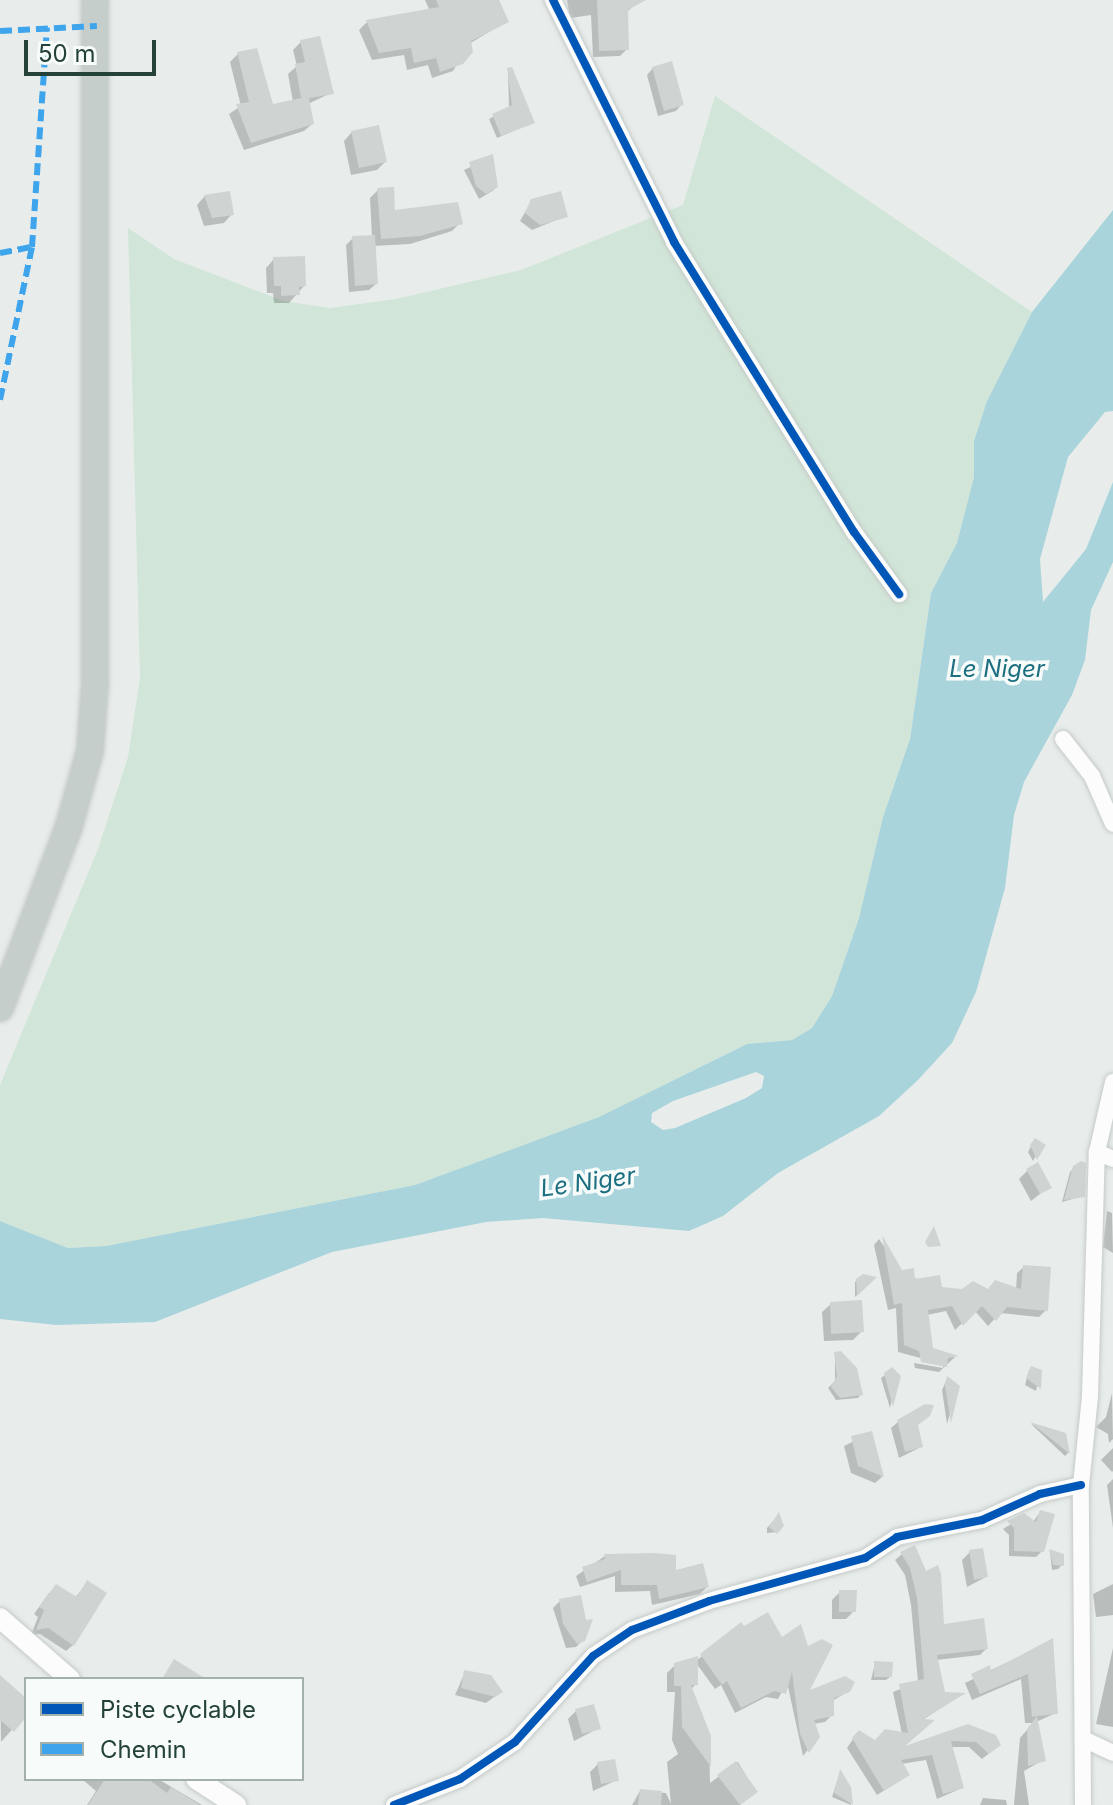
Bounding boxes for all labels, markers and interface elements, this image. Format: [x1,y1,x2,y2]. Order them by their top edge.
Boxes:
scale bar [28,24,160,74]
text: 50 m [38,39,96,68]
water label: Le Niger [949,655,1045,683]
water label: Le Niger [539,1161,637,1203]
legend [24,1677,304,1781]
text: Piste cyclable [100,1695,256,1724]
text: Chemin [100,1735,187,1764]

